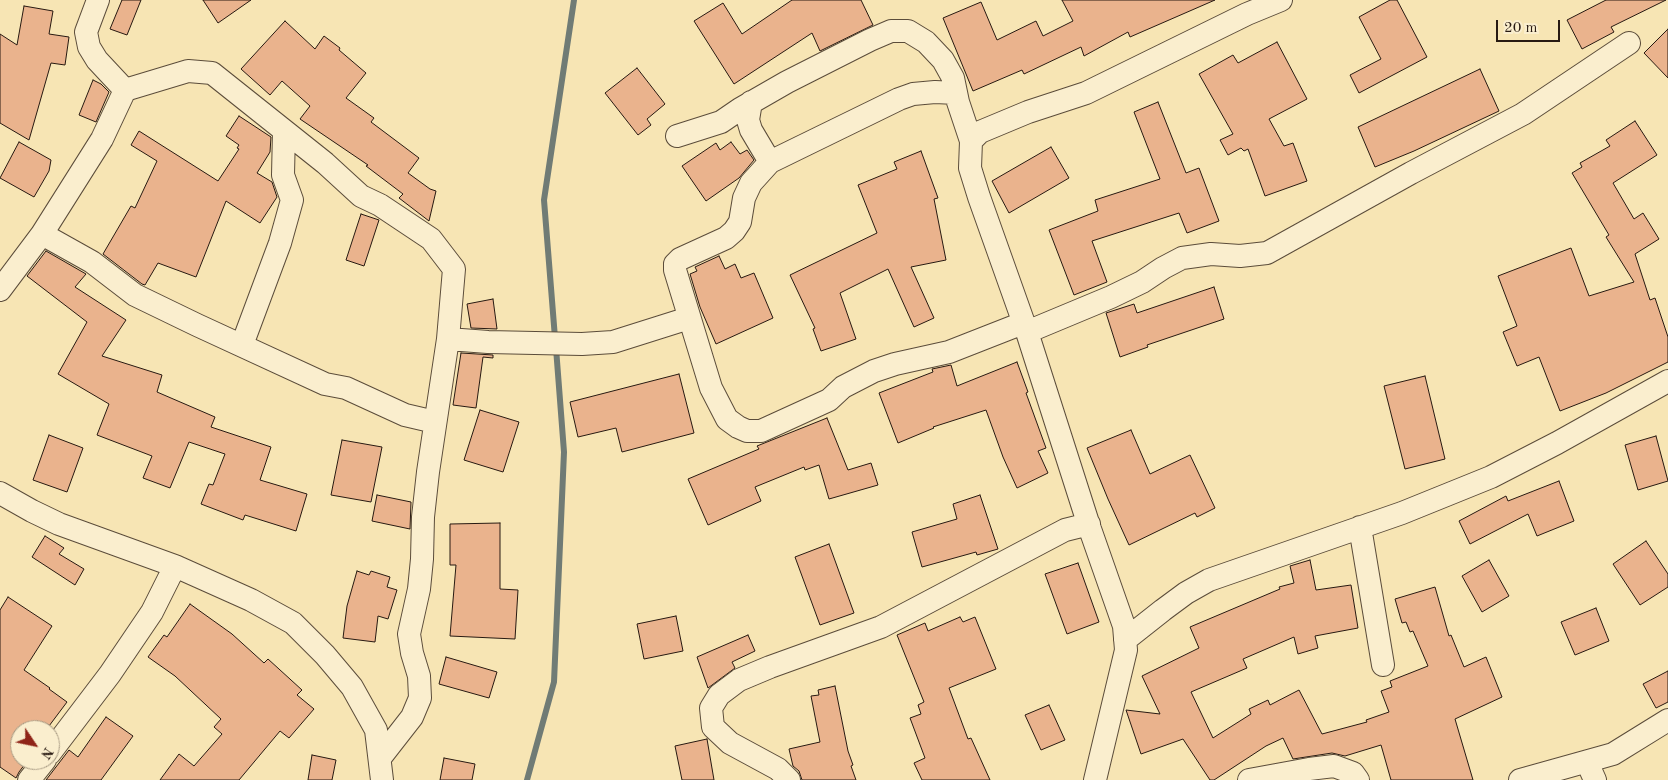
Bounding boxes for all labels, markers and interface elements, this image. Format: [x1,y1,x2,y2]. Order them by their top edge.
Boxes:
scale bar [1498,10,1562,42]
text: 20 m [1504,21,1538,36]
north arrow [10,720,60,770]
text: N [38,744,55,761]

